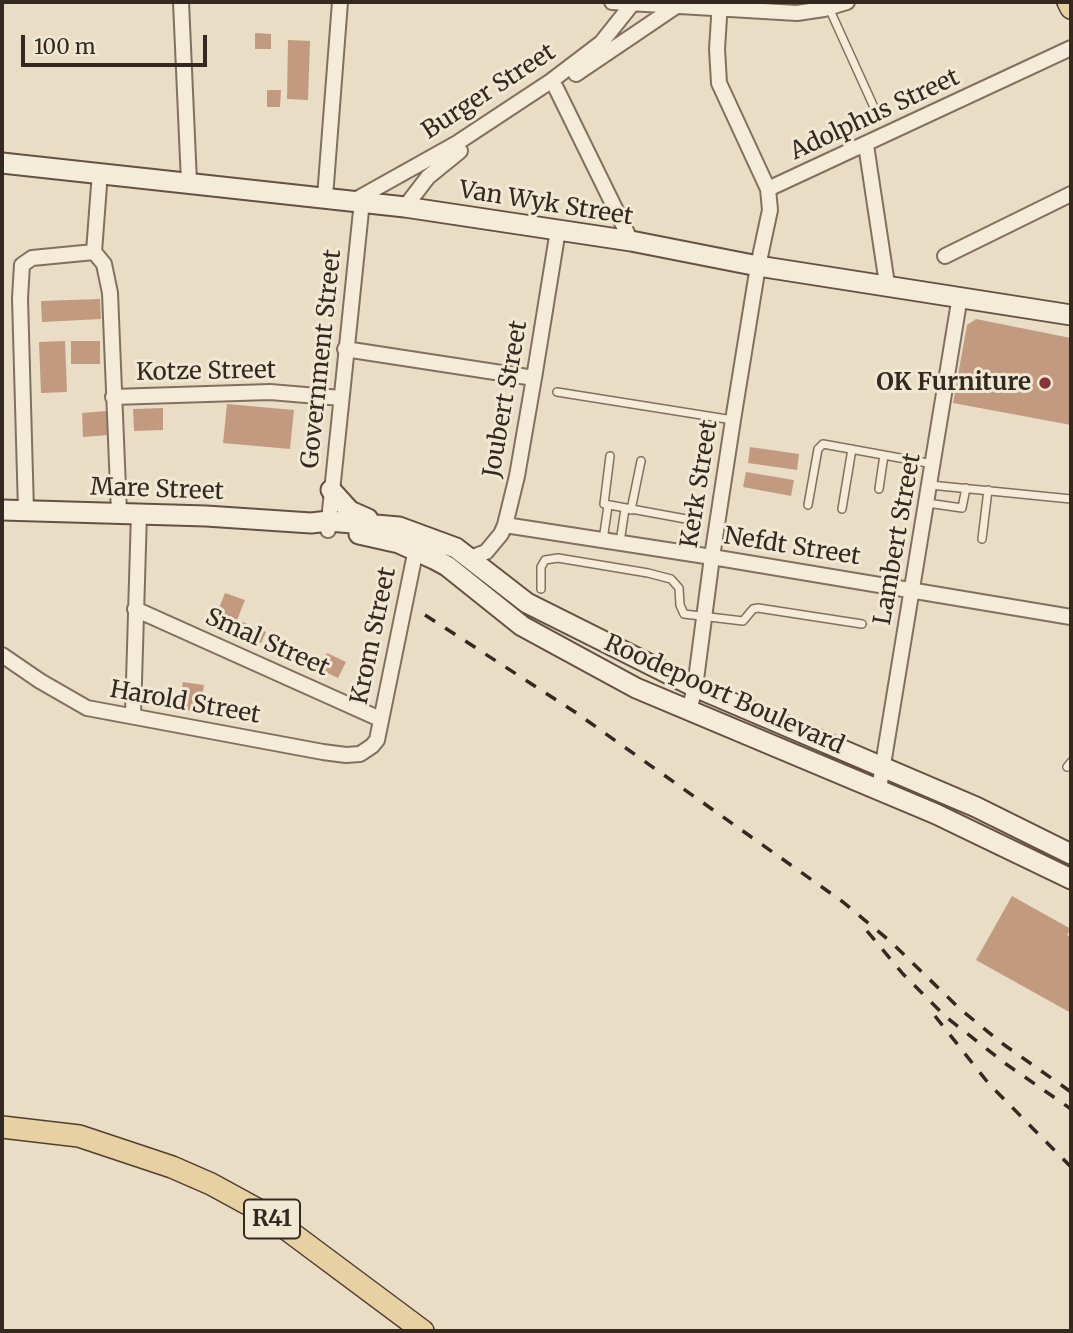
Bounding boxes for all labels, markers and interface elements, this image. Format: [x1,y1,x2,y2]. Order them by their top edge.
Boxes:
scale bar [24,21,210,65]
text: 100 m [34,33,96,60]
street label: Burger Street [417,38,561,146]
street label: Adolphus Street [786,63,964,167]
street label: Van Wyk Street [457,176,635,232]
street label: Government Street [296,248,348,470]
street label: Joubert Street [478,318,534,480]
street label: Kotze Street [136,356,276,388]
place label: OK Furniture [876,369,1031,397]
marker: OK Furniture [1037,375,1053,391]
street label: Kerk Street [676,418,724,550]
street label: Lambert Street [869,451,927,627]
street label: Mare Street [90,473,224,507]
street label: Nefdt Street [722,522,862,572]
street label: Krom Street [345,565,403,707]
street label: Smal Street [201,603,333,683]
street label: Roodepoort Boulevard [600,629,848,761]
street label: Harold Street [108,676,262,730]
road number: R41 [244,1200,300,1238]

